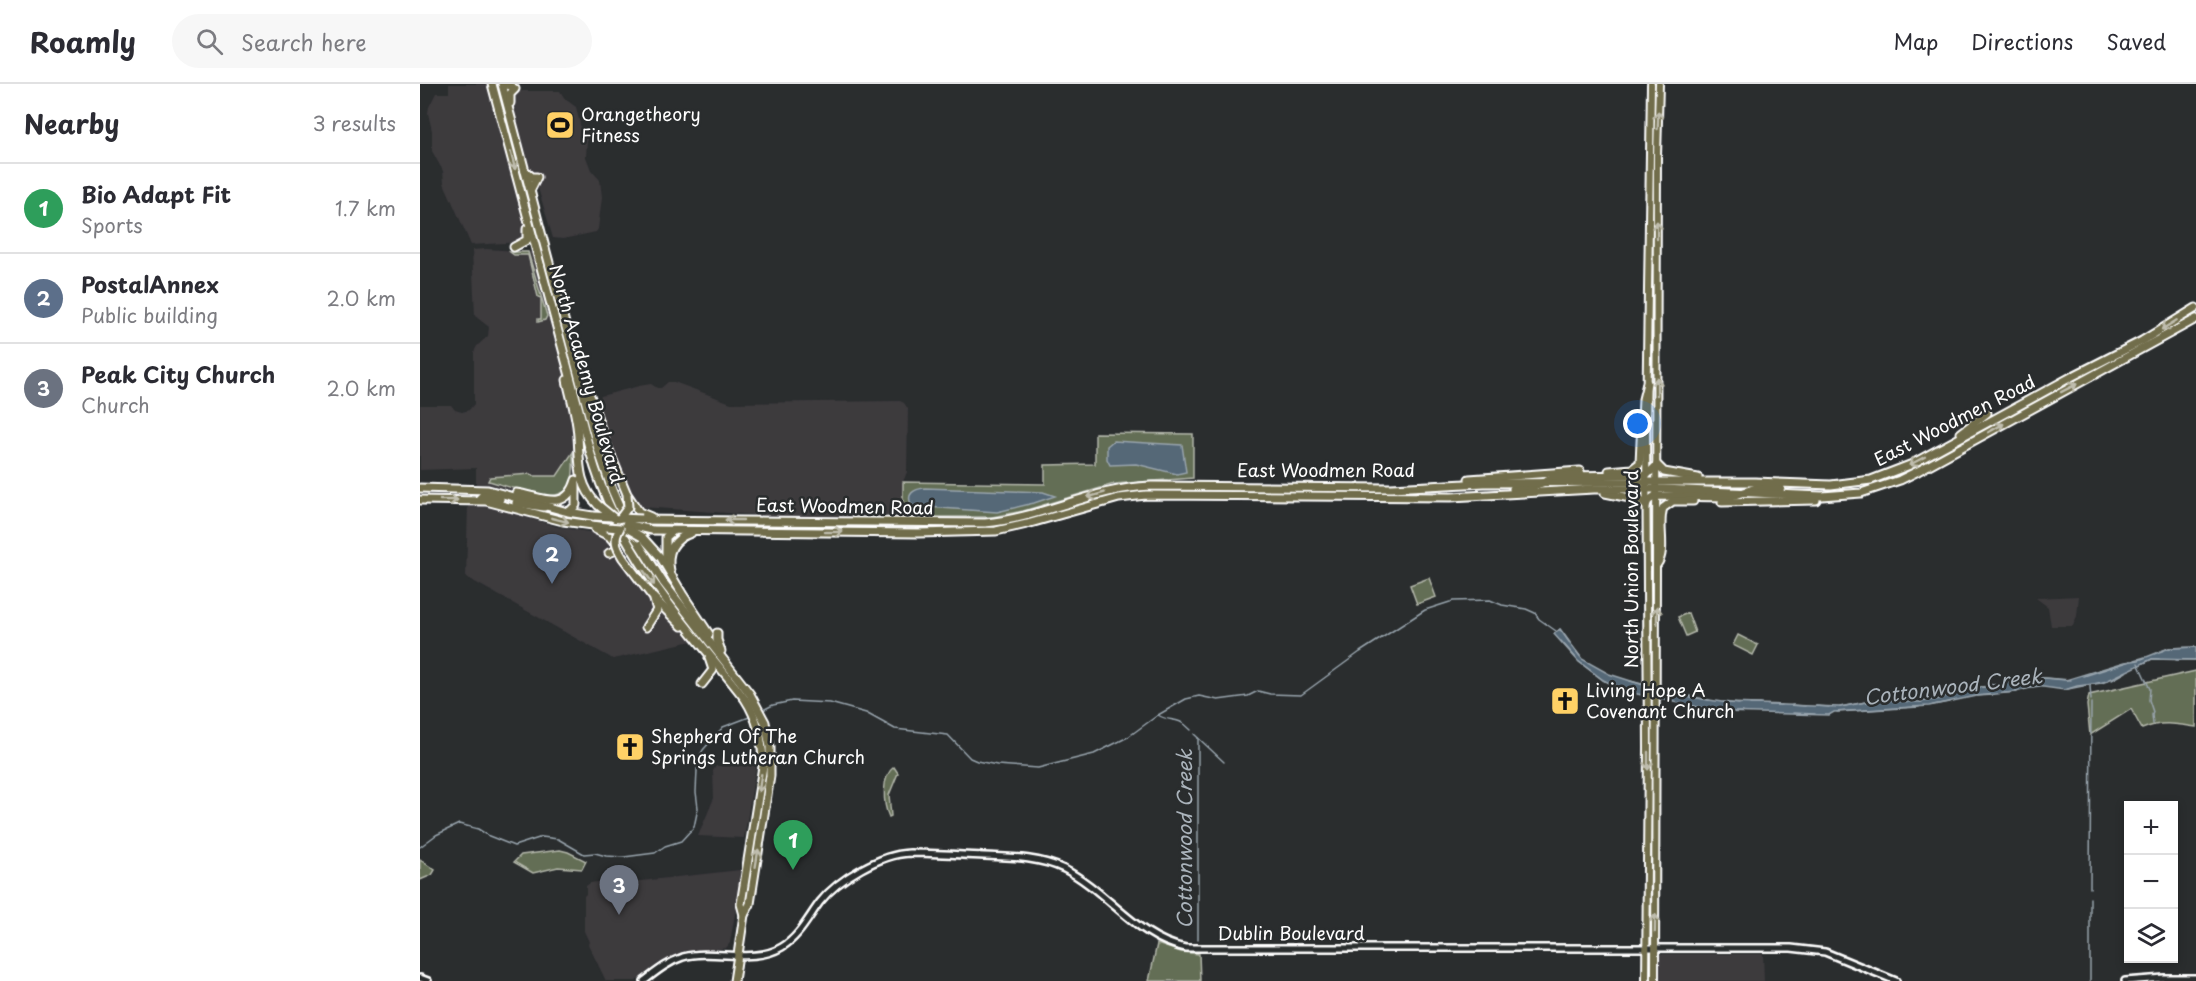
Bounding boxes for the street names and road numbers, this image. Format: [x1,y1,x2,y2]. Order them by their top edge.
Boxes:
street label: North Academy Boulevard [543,261,632,486]
street label: East Woodmen Road [1869,367,2040,472]
street label: East Woodmen Road [1237,456,1415,483]
street label: North Union Boulevard [1617,470,1644,668]
street label: East Woodmen Road [756,490,934,521]
street label: Dublin Boulevard [1217,919,1365,946]

